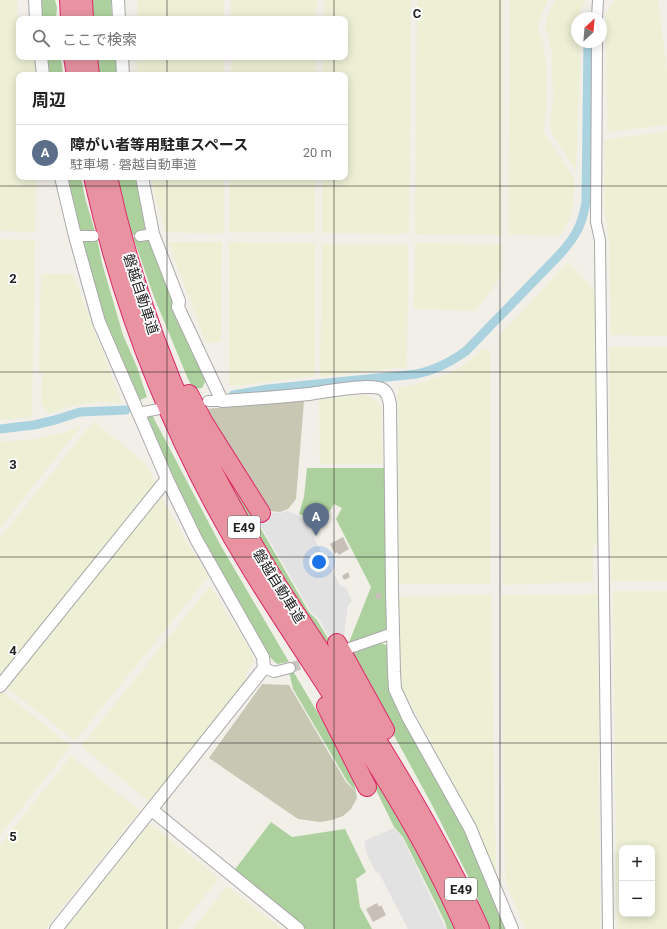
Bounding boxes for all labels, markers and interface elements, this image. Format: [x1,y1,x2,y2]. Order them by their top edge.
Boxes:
text: C [413,6,422,21]
north arrow [571,12,607,48]
search box [16,16,348,60]
icon: search [30,27,52,49]
text: ここで検索 [62,31,137,49]
text: 周辺 [32,90,66,110]
text: 障がい者等用駐車スペース [70,136,248,154]
text: A [41,145,49,160]
text: 20 m [303,145,332,160]
text: 駐車場 · 磐越自動車道 [70,157,197,172]
street label: 磐越自動車道 [120,252,162,336]
text: 2 [9,271,17,286]
text: 3 [9,457,17,472]
pin: A [303,503,329,536]
road number: E49 [228,516,260,538]
street label: 磐越自動車道 [250,546,308,626]
your location [309,552,329,572]
text: 4 [9,643,17,658]
text: 5 [9,829,17,844]
map controls [619,845,655,917]
button: + [619,845,655,881]
road number: E49 [445,878,477,900]
button: − [619,881,655,917]

